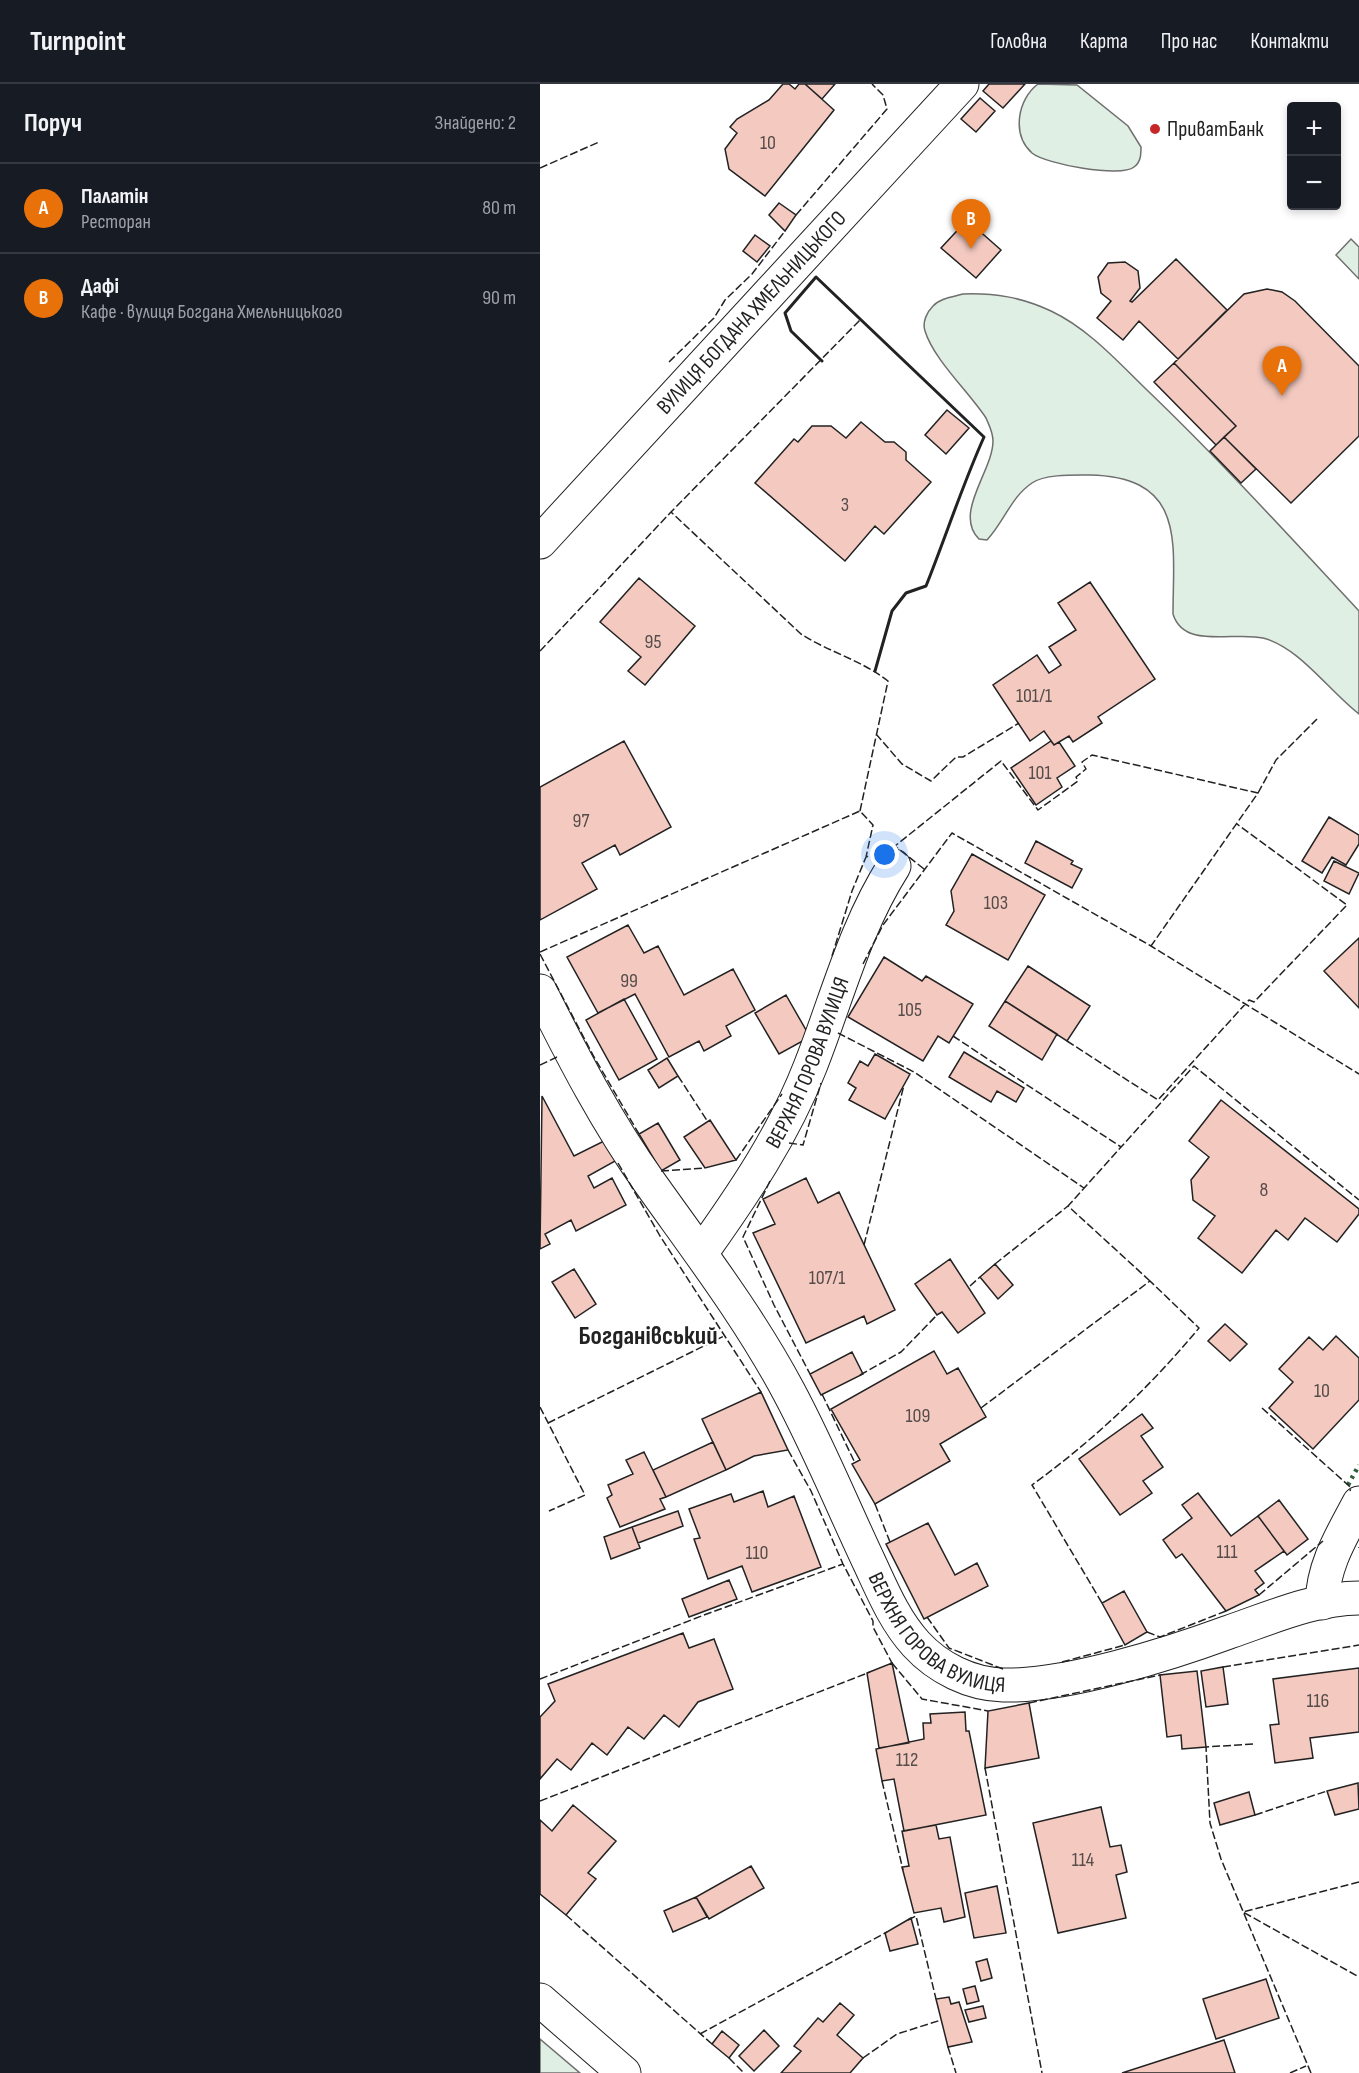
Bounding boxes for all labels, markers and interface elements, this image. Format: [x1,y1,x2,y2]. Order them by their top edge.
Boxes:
text: Turnpoint [30,25,126,58]
text: Головна [990,29,1047,54]
text: Карта [1080,29,1128,54]
text: Про нас [1161,29,1217,54]
text: Контакти [1250,29,1329,54]
map controls [1287,102,1341,210]
button: + [1287,102,1341,156]
text: Поруч [24,108,82,139]
text: Знайдено: 2 [435,111,516,135]
place label: ПриватБанк [1167,116,1264,143]
marker: ПриватБанк [1148,122,1162,136]
house number: 10 [760,131,776,155]
button: − [1287,156,1341,210]
text: Палатін [81,183,148,210]
text: A [39,196,48,220]
text: 80 m [482,196,516,220]
pin: B [952,200,990,249]
street label: ВУЛИЦЯ БОГДАНА ХМЕЛЬНИЦЬКОГО [651,205,852,420]
text: Ресторан [81,210,151,234]
text: Дафі [81,273,119,300]
text: B [39,286,48,310]
text: 90 m [482,286,516,310]
text: Кафе · вулиця Богдана Хмельницького [81,300,343,324]
pin: A [1262,346,1302,396]
house number: 3 [841,493,849,517]
house number: 95 [645,630,661,654]
house number: 101/1 [1016,684,1052,708]
house number: 101 [1029,761,1051,785]
house number: 97 [573,809,589,833]
your location [870,840,899,869]
house number: 103 [984,891,1008,915]
house number: 99 [620,969,638,993]
street label: ВЕРХНЯ ГОРОВА ВУЛИЦЯ [760,973,855,1153]
house number: 105 [898,998,922,1022]
house number: 8 [1260,1178,1268,1202]
house number: 107/1 [809,1266,845,1290]
district label: Богданівський [578,1321,718,1352]
house number: 10 [1314,1379,1330,1403]
house number: 109 [906,1404,930,1428]
house number: 111 [1217,1540,1238,1564]
house number: 110 [746,1541,768,1565]
street label: ВЕРХНЯ ГОРОВА ВУЛИЦЯ [862,1568,1006,1699]
house number: 116 [1307,1689,1329,1713]
house number: 112 [896,1748,918,1772]
house number: 114 [1072,1848,1094,1872]

